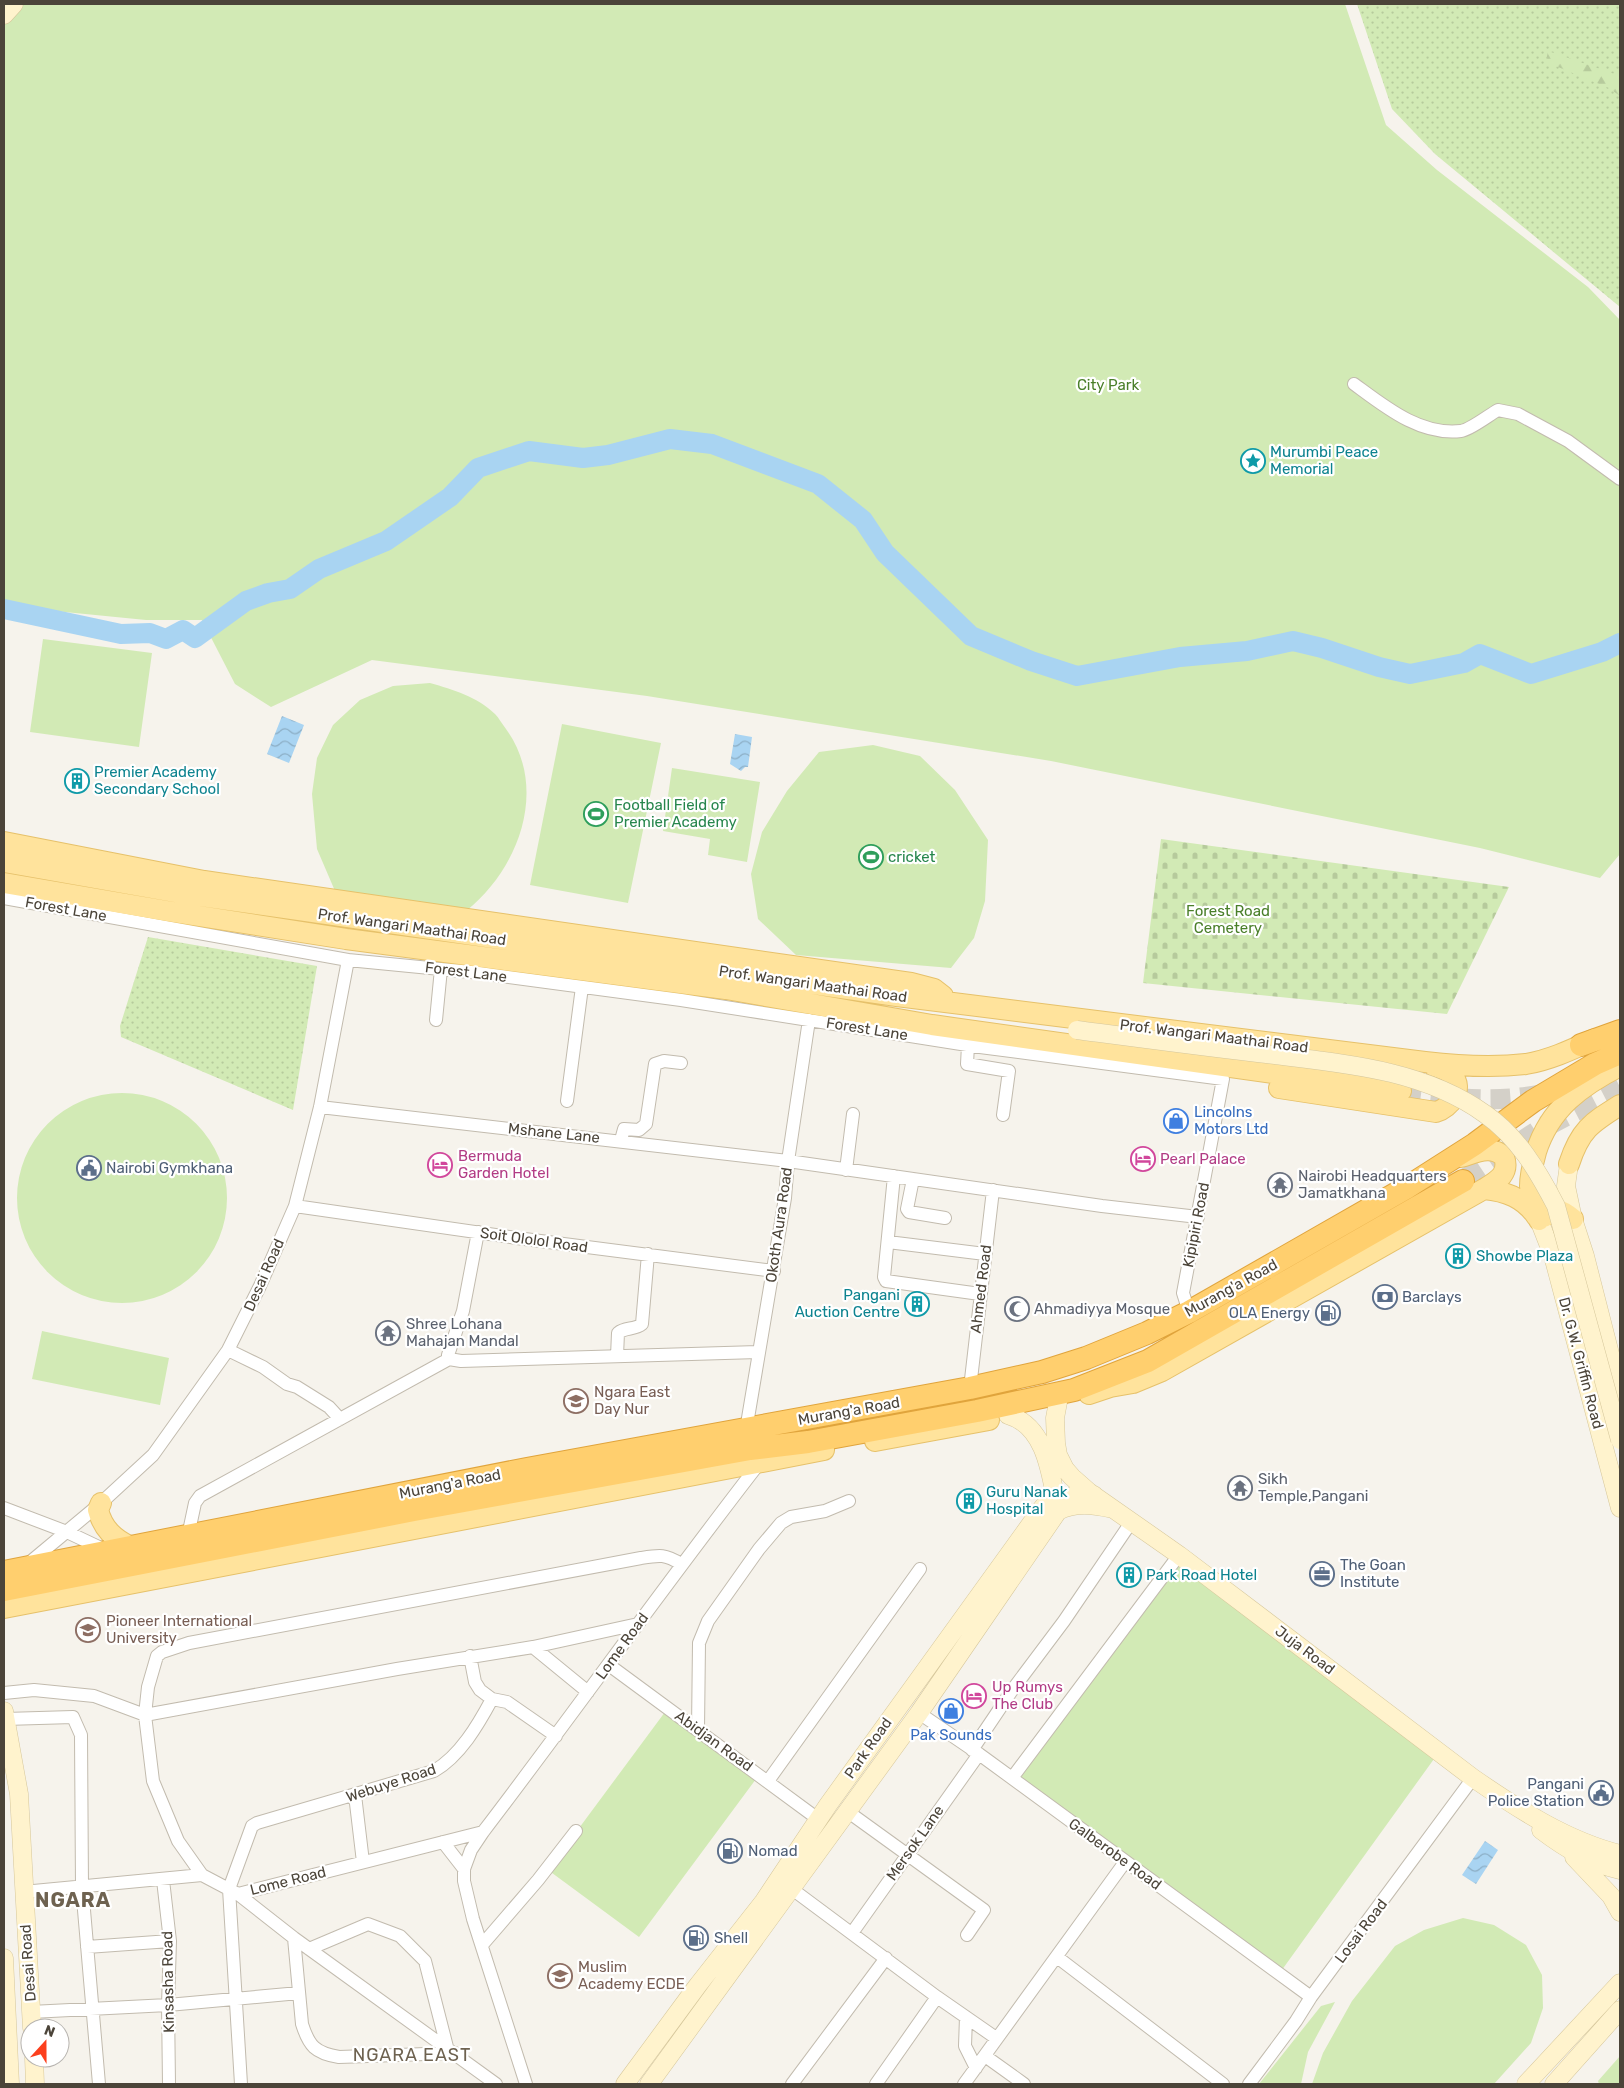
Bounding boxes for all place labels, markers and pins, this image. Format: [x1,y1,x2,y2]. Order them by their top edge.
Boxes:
place label: Murumbi Peace Memorial [1270,443,1378,478]
place icon: Murumbi Peace Memorial [1240,448,1266,474]
place label: Premier Academy Secondary School [94,763,220,798]
building icon: Premier Academy Secondary School [64,768,90,794]
place label: Football Field of Premier Academy [614,796,737,831]
sports icon: Football Field of Premier Academy [583,801,609,827]
sports icon: cricket [858,844,884,870]
place label: cricket [888,848,936,866]
place label: Lincolns Motors Ltd [1194,1103,1268,1138]
shop icon: Lincolns Motors Ltd [1163,1108,1189,1134]
hotel icon: Pearl Palace [1130,1146,1156,1172]
place label: Bermuda Garden Hotel [458,1147,549,1182]
place label: Pearl Palace [1160,1150,1246,1168]
hotel icon: Bermuda Garden Hotel [427,1152,453,1178]
public building icon: Nairobi Gymkhana [76,1155,102,1181]
place label: Nairobi Gymkhana [106,1159,233,1177]
place label: Nairobi Headquarters Jamatkhana [1298,1167,1447,1202]
temple icon: Nairobi Headquarters Jamatkhana [1267,1172,1293,1198]
building icon: Showbe Plaza [1445,1243,1471,1269]
place label: Showbe Plaza [1476,1247,1573,1265]
bank icon: Barclays [1372,1284,1398,1310]
place label: Pangani Auction Centre [795,1286,900,1321]
place label: Barclays [1402,1288,1462,1306]
building icon: Pangani Auction Centre [904,1291,930,1317]
mosque icon: Ahmadiyya Mosque [1004,1296,1030,1322]
place label: Ahmadiyya Mosque [1034,1300,1170,1318]
fuel station icon: OLA Energy [1315,1300,1341,1326]
place label: OLA Energy [1229,1304,1310,1322]
place label: Shree Lohana Mahajan Mandal [406,1315,519,1350]
temple icon: Shree Lohana Mahajan Mandal [375,1320,401,1346]
place label: Ngara East Day Nur [594,1383,670,1418]
school or university icon: Ngara East Day Nur [563,1388,589,1414]
place label: Sikh Temple,Pangani [1258,1470,1368,1505]
temple icon: Sikh Temple,Pangani [1227,1475,1253,1501]
place label: Guru Nanak Hospital [986,1483,1068,1518]
building icon: Guru Nanak Hospital [956,1488,982,1514]
place label: The Goan Institute [1340,1556,1406,1591]
office icon: The Goan Institute [1309,1561,1335,1587]
building icon: Park Road Hotel [1116,1562,1142,1588]
place label: Park Road Hotel [1146,1566,1257,1584]
place label: Pioneer International University [106,1612,252,1647]
school or university icon: Pioneer International University [75,1617,101,1643]
place label: Up Rumys The Club [992,1678,1063,1713]
hotel icon: Up Rumys The Club [961,1683,987,1709]
shop icon: Pak Sounds [938,1698,964,1724]
place label: Pak Sounds [910,1726,992,1744]
place label: Pangani Police Station [1488,1775,1584,1810]
public building icon: Pangani Police Station [1588,1780,1614,1806]
fuel station icon: Nomad [717,1838,743,1864]
place label: Nomad [748,1842,798,1860]
fuel station icon: Shell [683,1925,709,1951]
place label: Shell [714,1929,748,1947]
place label: Muslim Academy ECDE [578,1958,685,1993]
school or university icon: Muslim Academy ECDE [547,1963,573,1989]

